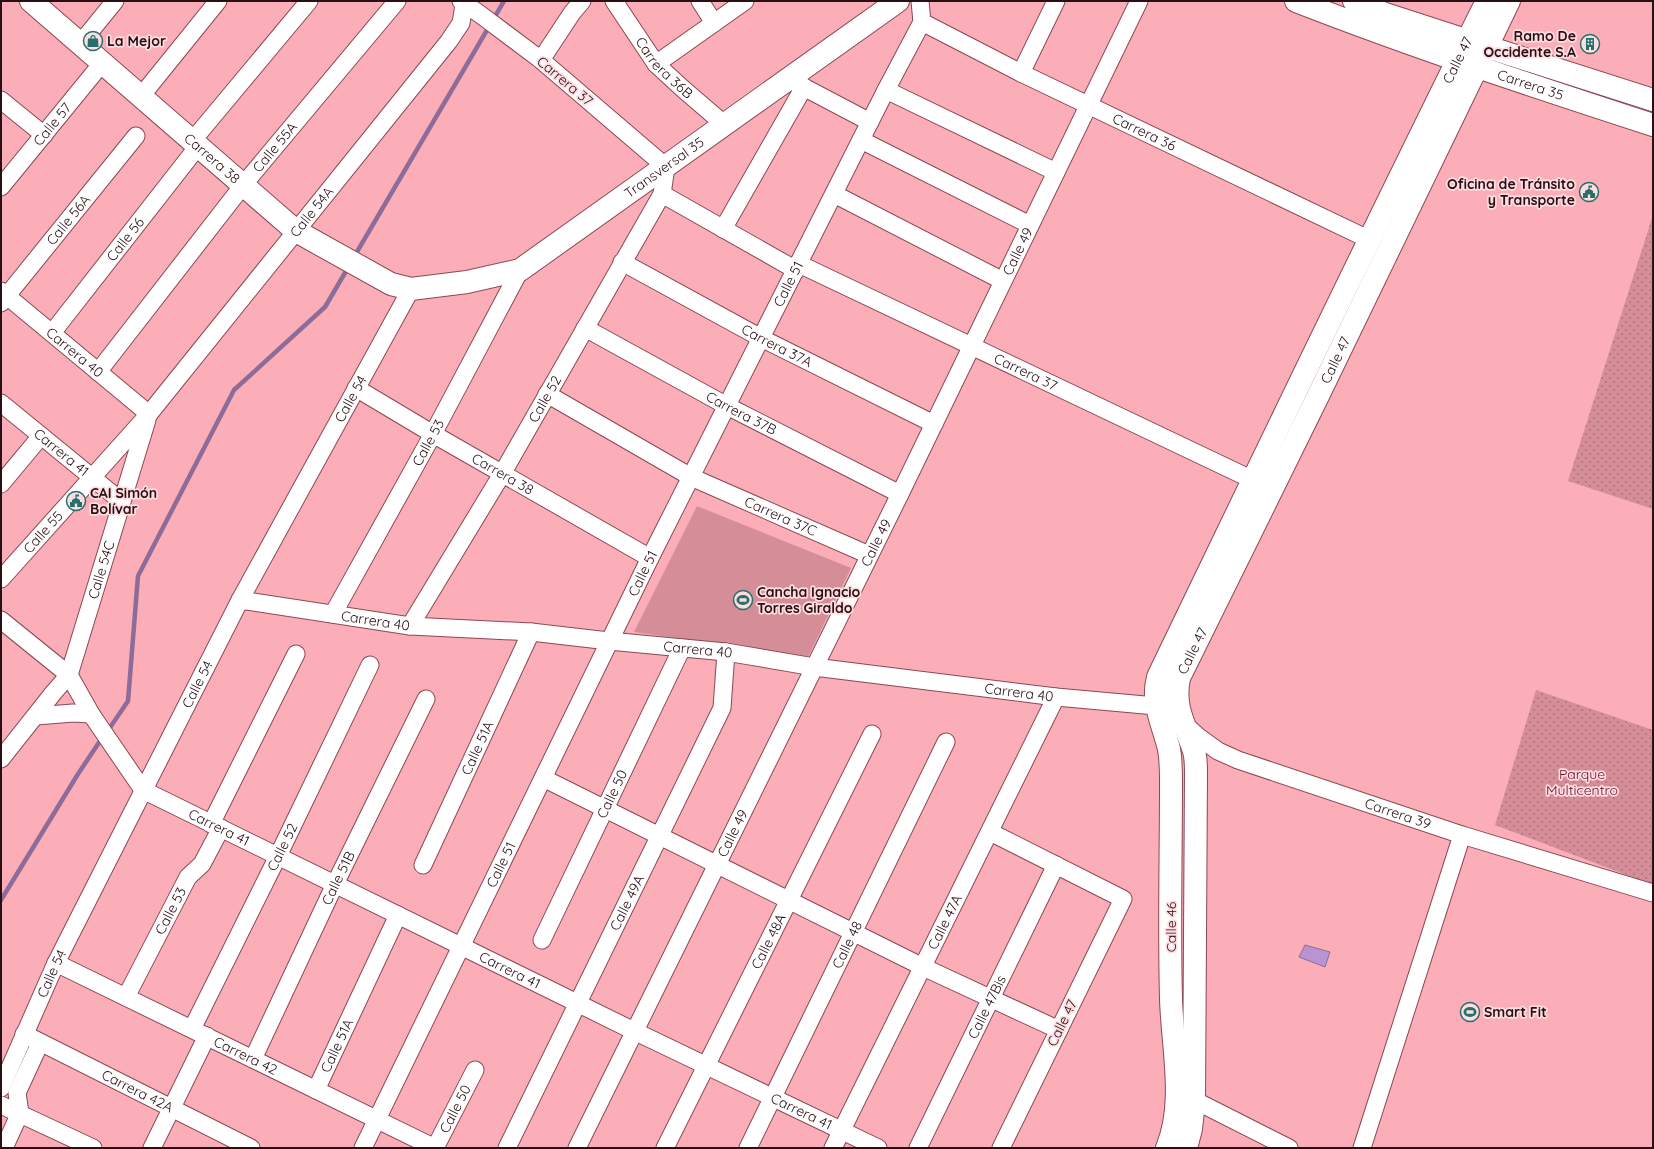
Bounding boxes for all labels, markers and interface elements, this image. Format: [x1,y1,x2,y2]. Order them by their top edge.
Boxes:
place label: Ramo De Occidente S.A [1483,27,1576,61]
shop icon: La Mejor [82,30,104,52]
place label: La Mejor [107,32,166,50]
building icon: Ramo De Occidente S.A [1579,33,1601,55]
street label: Carrera 36B [632,34,697,102]
street label: Calle 47 [1438,34,1477,87]
street label: Carrera 37 [533,52,597,110]
street label: Carrera 35 [1495,65,1566,104]
street label: Calle 57 [29,99,75,150]
street label: Carrera 36 [1109,109,1179,155]
street label: Calle 55A [249,118,301,176]
street label: Carrera 38 [180,129,244,188]
street label: Transversal 35 [621,133,708,202]
place label: Oficina de Tránsito y Transporte [1447,175,1575,209]
public building icon: Oficina de Tránsito y Transporte [1578,181,1600,203]
street label: Calle 54A [286,183,337,241]
street label: Calle 56A [42,191,94,249]
street label: Calle 56 [103,213,148,265]
street label: Calle 49 [998,225,1037,278]
street label: Calle 51 [769,258,807,310]
street label: Carrera 37A [738,320,815,371]
street label: Carrera 40 [42,323,107,381]
street label: Calle 47 [1316,334,1354,386]
street label: Carrera 37 [991,349,1060,395]
street label: Calle 54 [330,372,371,425]
street label: Calle 52 [524,372,565,426]
street label: Carrera 37B [703,387,780,439]
street label: Calle 53 [408,416,448,469]
street label: Carrera 41 [30,424,93,480]
street label: Carrera 38 [469,449,537,499]
place label: CAI Simón Bolívar [90,484,157,518]
public building icon: CAI Simón Bolívar [65,490,87,512]
street label: Carrera 37C [742,493,819,540]
street label: Calle 55 [19,507,67,557]
street label: Calle 49 [857,516,895,569]
street label: Calle 54C [84,539,119,601]
street label: Calle 51 [624,548,661,599]
place label: Cancha Ignacio Torres Giraldo [757,583,861,617]
sports icon: Cancha Ignacio Torres Giraldo [732,589,754,611]
street label: Carrera 40 [340,607,411,635]
street label: Calle 47 [1173,625,1211,677]
street label: Carrera 40 [663,637,734,662]
street label: Calle 54 [178,658,217,711]
street label: Carrera 40 [983,679,1055,706]
street label: Calle 51A [457,718,498,778]
park label: Parque Multicentro [1546,765,1618,799]
street label: Calle 50 [593,767,631,821]
street label: Carrera 39 [1362,794,1433,833]
street label: Carrera 41 [185,805,253,850]
street label: Calle 49 [713,806,752,860]
street label: Calle 52 [263,820,302,874]
street label: Calle 51 [482,839,520,891]
street label: Calle 51B [317,848,359,908]
street label: Calle 49A [606,872,648,933]
street label: Calle 53 [151,884,190,937]
street label: Calle 47A [924,892,966,953]
street label: Calle 46 [1162,901,1180,952]
street label: Calle 48A [747,911,790,972]
street label: Calle 48 [828,918,866,972]
street label: Calle 54 [33,947,70,1000]
street label: Carrera 41 [476,947,543,993]
street label: Calle 47Bis [964,972,1010,1042]
street label: Calle 47 [1043,997,1081,1049]
sports icon: Smart Fit [1459,1001,1481,1023]
place label: Smart Fit [1484,1003,1547,1021]
street label: Calle 51A [316,1016,357,1076]
street label: Carrera 42 [211,1032,281,1079]
street label: Carrera 42A [99,1065,176,1116]
street label: Calle 50 [435,1082,475,1136]
street label: Carrera 41 [768,1089,835,1134]

